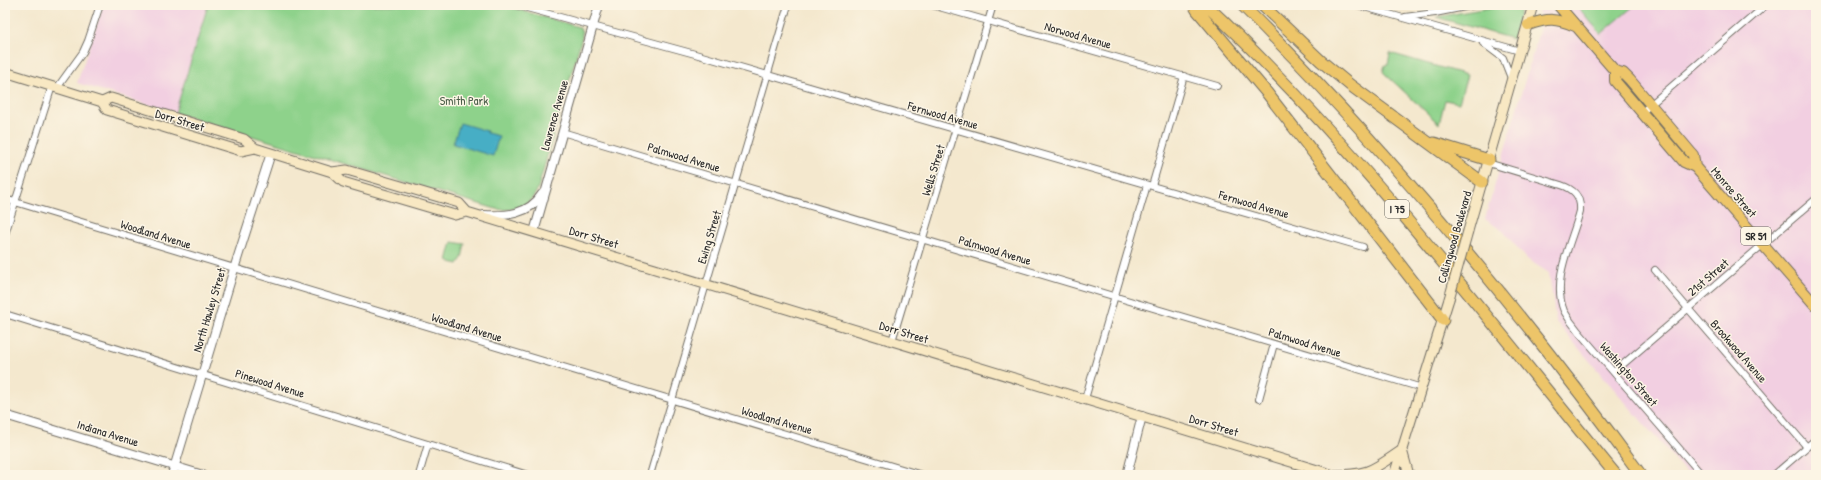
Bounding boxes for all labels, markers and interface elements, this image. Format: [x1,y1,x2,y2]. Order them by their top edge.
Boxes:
street label: Norwood Avenue [1043,17,1114,53]
street label: Lawrence Avenue [536,78,572,152]
park label: Smith Park [440,92,488,109]
street label: Fernwood Avenue [905,97,980,133]
street label: Dorr Street [153,104,207,136]
street label: Palmwood Avenue [646,138,723,176]
street label: Wells Street [917,142,949,198]
street label: Monroe Street [1707,163,1761,222]
street label: Fernwood Avenue [1216,186,1291,222]
street label: Collingwood Boulevard [1433,189,1475,285]
road number: I 75 [1385,200,1409,218]
street label: Ewing Street [693,207,725,266]
street label: Woodland Avenue [119,215,194,253]
street label: Dorr Street [567,221,621,253]
road number: SR 51 [1741,227,1771,245]
street label: Palmwood Avenue [957,231,1034,269]
street label: 21st Street [1684,254,1733,300]
street label: North Hawley Street [188,265,230,354]
street label: Woodland Avenue [430,308,505,346]
street label: Dorr Street [877,316,931,348]
street label: Brookwood Avenue [1707,316,1771,386]
street label: Palmwood Avenue [1267,323,1344,361]
street label: Washington Street [1596,338,1662,411]
street label: Pinewood Avenue [233,364,307,402]
street label: Woodland Avenue [740,402,815,438]
street label: Dorr Street [1187,409,1241,441]
street label: Indiana Avenue [75,416,141,450]

